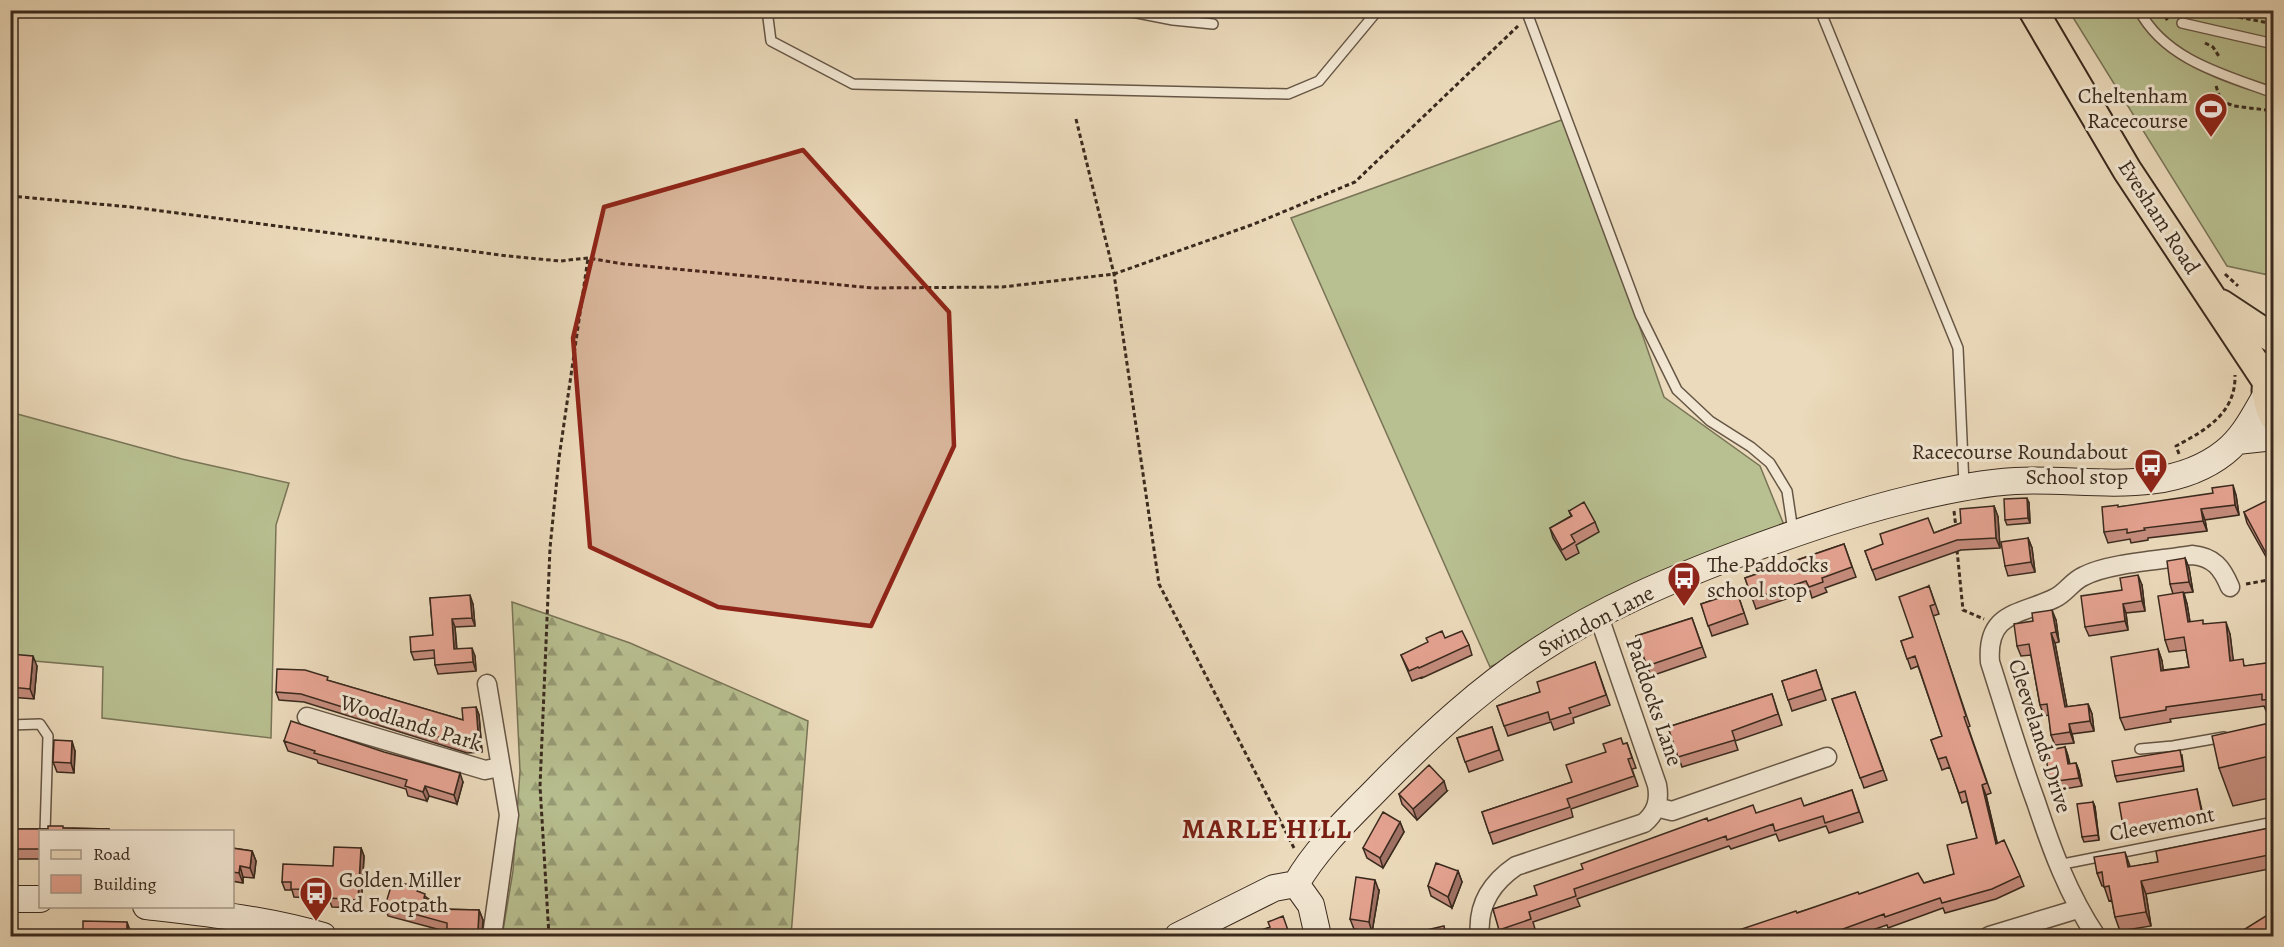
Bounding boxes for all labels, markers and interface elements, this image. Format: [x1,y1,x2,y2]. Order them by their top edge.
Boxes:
place label: Cheltenham Racecourse [2078,81,2188,136]
sports icon: Cheltenham Racecourse [2193,91,2229,138]
street label: Evesham Road [2111,154,2207,280]
place label: Racecourse Roundabout School stop [1911,437,2128,492]
bus stop icon: Racecourse Roundabout School stop [2133,447,2169,494]
place label: The Paddocks school stop [1707,550,1829,605]
bus stop icon: The Paddocks school stop [1666,560,1702,607]
street label: Swindon Lane [1533,578,1659,664]
street label: Paddocks Lane [1618,634,1690,770]
street label: Cleevelands Drive [2001,655,2079,817]
street label: Woodlands Park [336,687,486,759]
street label: Cleevemont [2107,799,2217,849]
district label: MARLE HILL [1182,810,1352,848]
legend [39,830,234,908]
text: Road [93,842,131,866]
place label: Golden Miller Rd Footpath [339,865,461,920]
text: Building [93,872,157,896]
bus stop icon: Golden Miller Rd Footpath [298,875,334,922]

